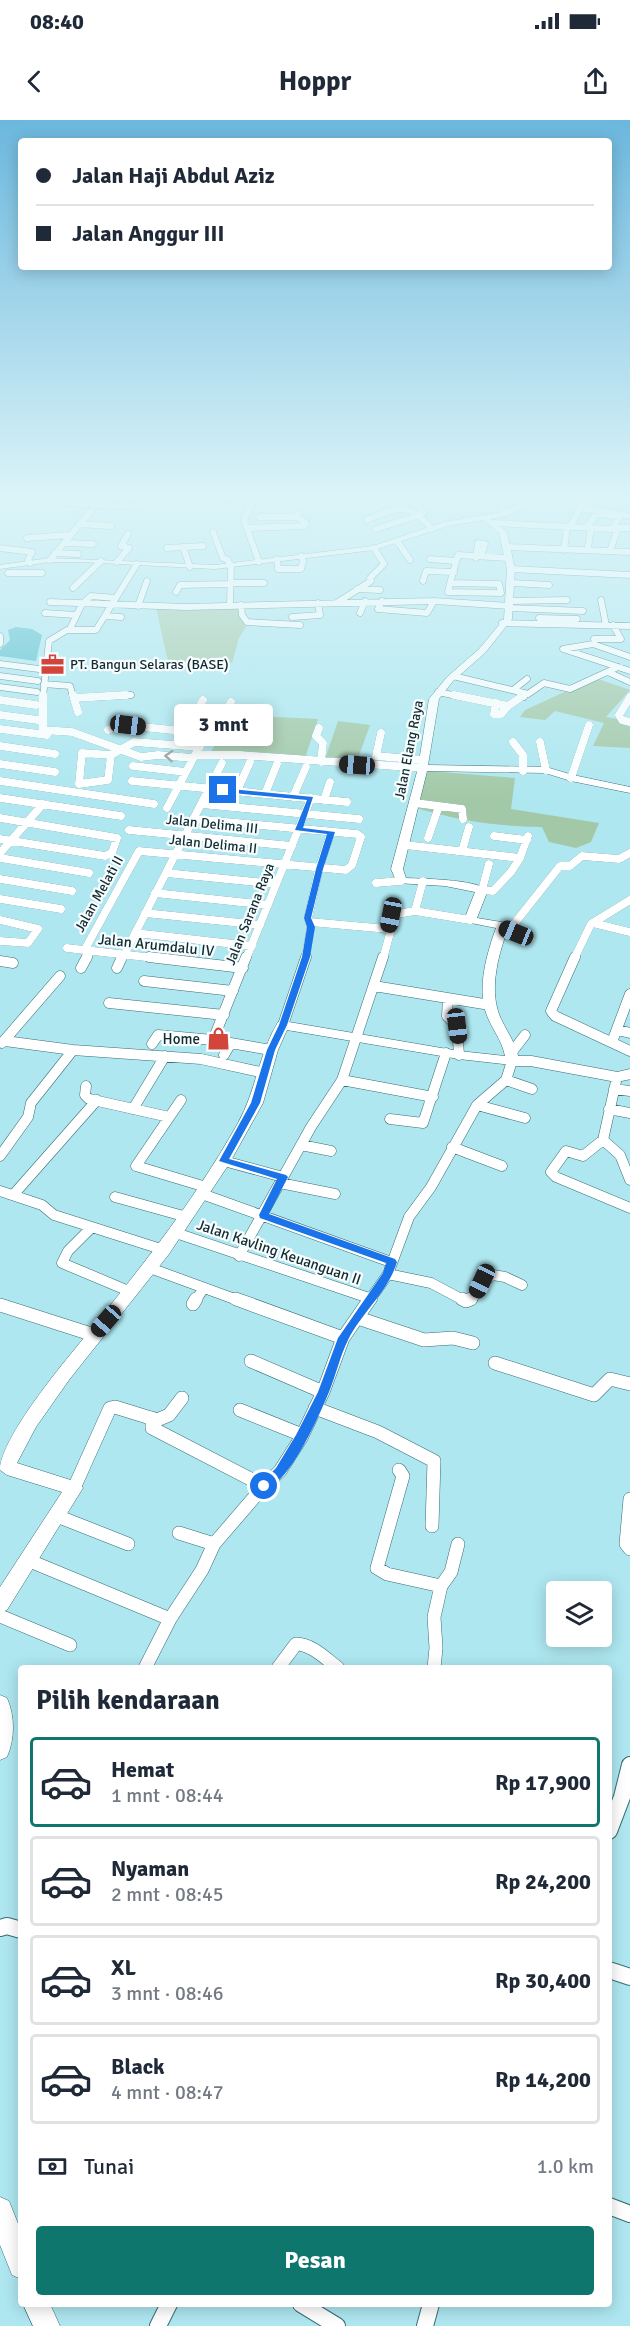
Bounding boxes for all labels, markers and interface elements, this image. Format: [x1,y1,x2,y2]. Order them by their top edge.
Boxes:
text: 08:40 [30,8,84,35]
icon: back [18,65,51,98]
text: Hoppr [279,65,351,98]
icon: share [579,65,612,98]
text: Jalan Haji Abdul Aziz [72,162,275,189]
text: Jalan Anggur III [72,220,224,247]
office icon: PT. Bangun Selaras (BASE) [39,651,65,677]
place label: PT. Bangun Selaras (BASE) [70,656,229,673]
street label: Jalan Elang Raya [391,699,427,801]
callout: 3 mnt [174,703,272,745]
text: 3 mnt [199,712,248,737]
car [109,714,147,736]
one-way arrow [165,750,174,763]
car [338,755,376,775]
route end [209,776,236,803]
street label: Jalan Delima III [165,811,259,837]
street label: Jalan Delima II [168,831,258,857]
street label: Jalan Melati II [71,853,127,935]
street label: Jalan Sarana Raya [222,861,278,967]
car [379,896,403,934]
car [496,918,536,948]
street label: Jalan Arumdalu IV [97,930,215,960]
car [446,1007,468,1045]
shop icon: Home [205,1026,231,1052]
place label: Home [163,1030,200,1048]
street label: Jalan Kavling Keuanguan II [194,1215,364,1289]
car [466,1261,498,1301]
car [87,1302,125,1340]
route start [250,1472,277,1499]
map controls [546,1581,612,1647]
button: layers [546,1581,612,1647]
text: Pilih kendaraan [36,1684,220,1717]
icon: car [39,1755,93,1809]
text: Hemat [111,1756,174,1783]
text: Rp 17,900 [495,1769,591,1796]
text: 1 mnt · 08:44 [111,1783,224,1808]
icon: car [39,1854,93,1908]
text: Nyaman [111,1855,189,1882]
text: Rp 24,200 [495,1868,591,1895]
text: 2 mnt · 08:45 [111,1882,224,1907]
icon: car [39,1953,93,2007]
text: XL [111,1954,136,1981]
text: Rp 30,400 [495,1967,591,1994]
text: 3 mnt · 08:46 [111,1981,224,2006]
icon: car [39,2052,93,2106]
text: Black [111,2053,165,2080]
text: Rp 14,200 [495,2066,591,2093]
text: 4 mnt · 08:47 [111,2080,224,2105]
icon: cash [36,2150,69,2183]
text: Tunai [84,2153,134,2180]
text: 1.0 km [537,2154,594,2179]
button: Pesan [36,2226,594,2295]

